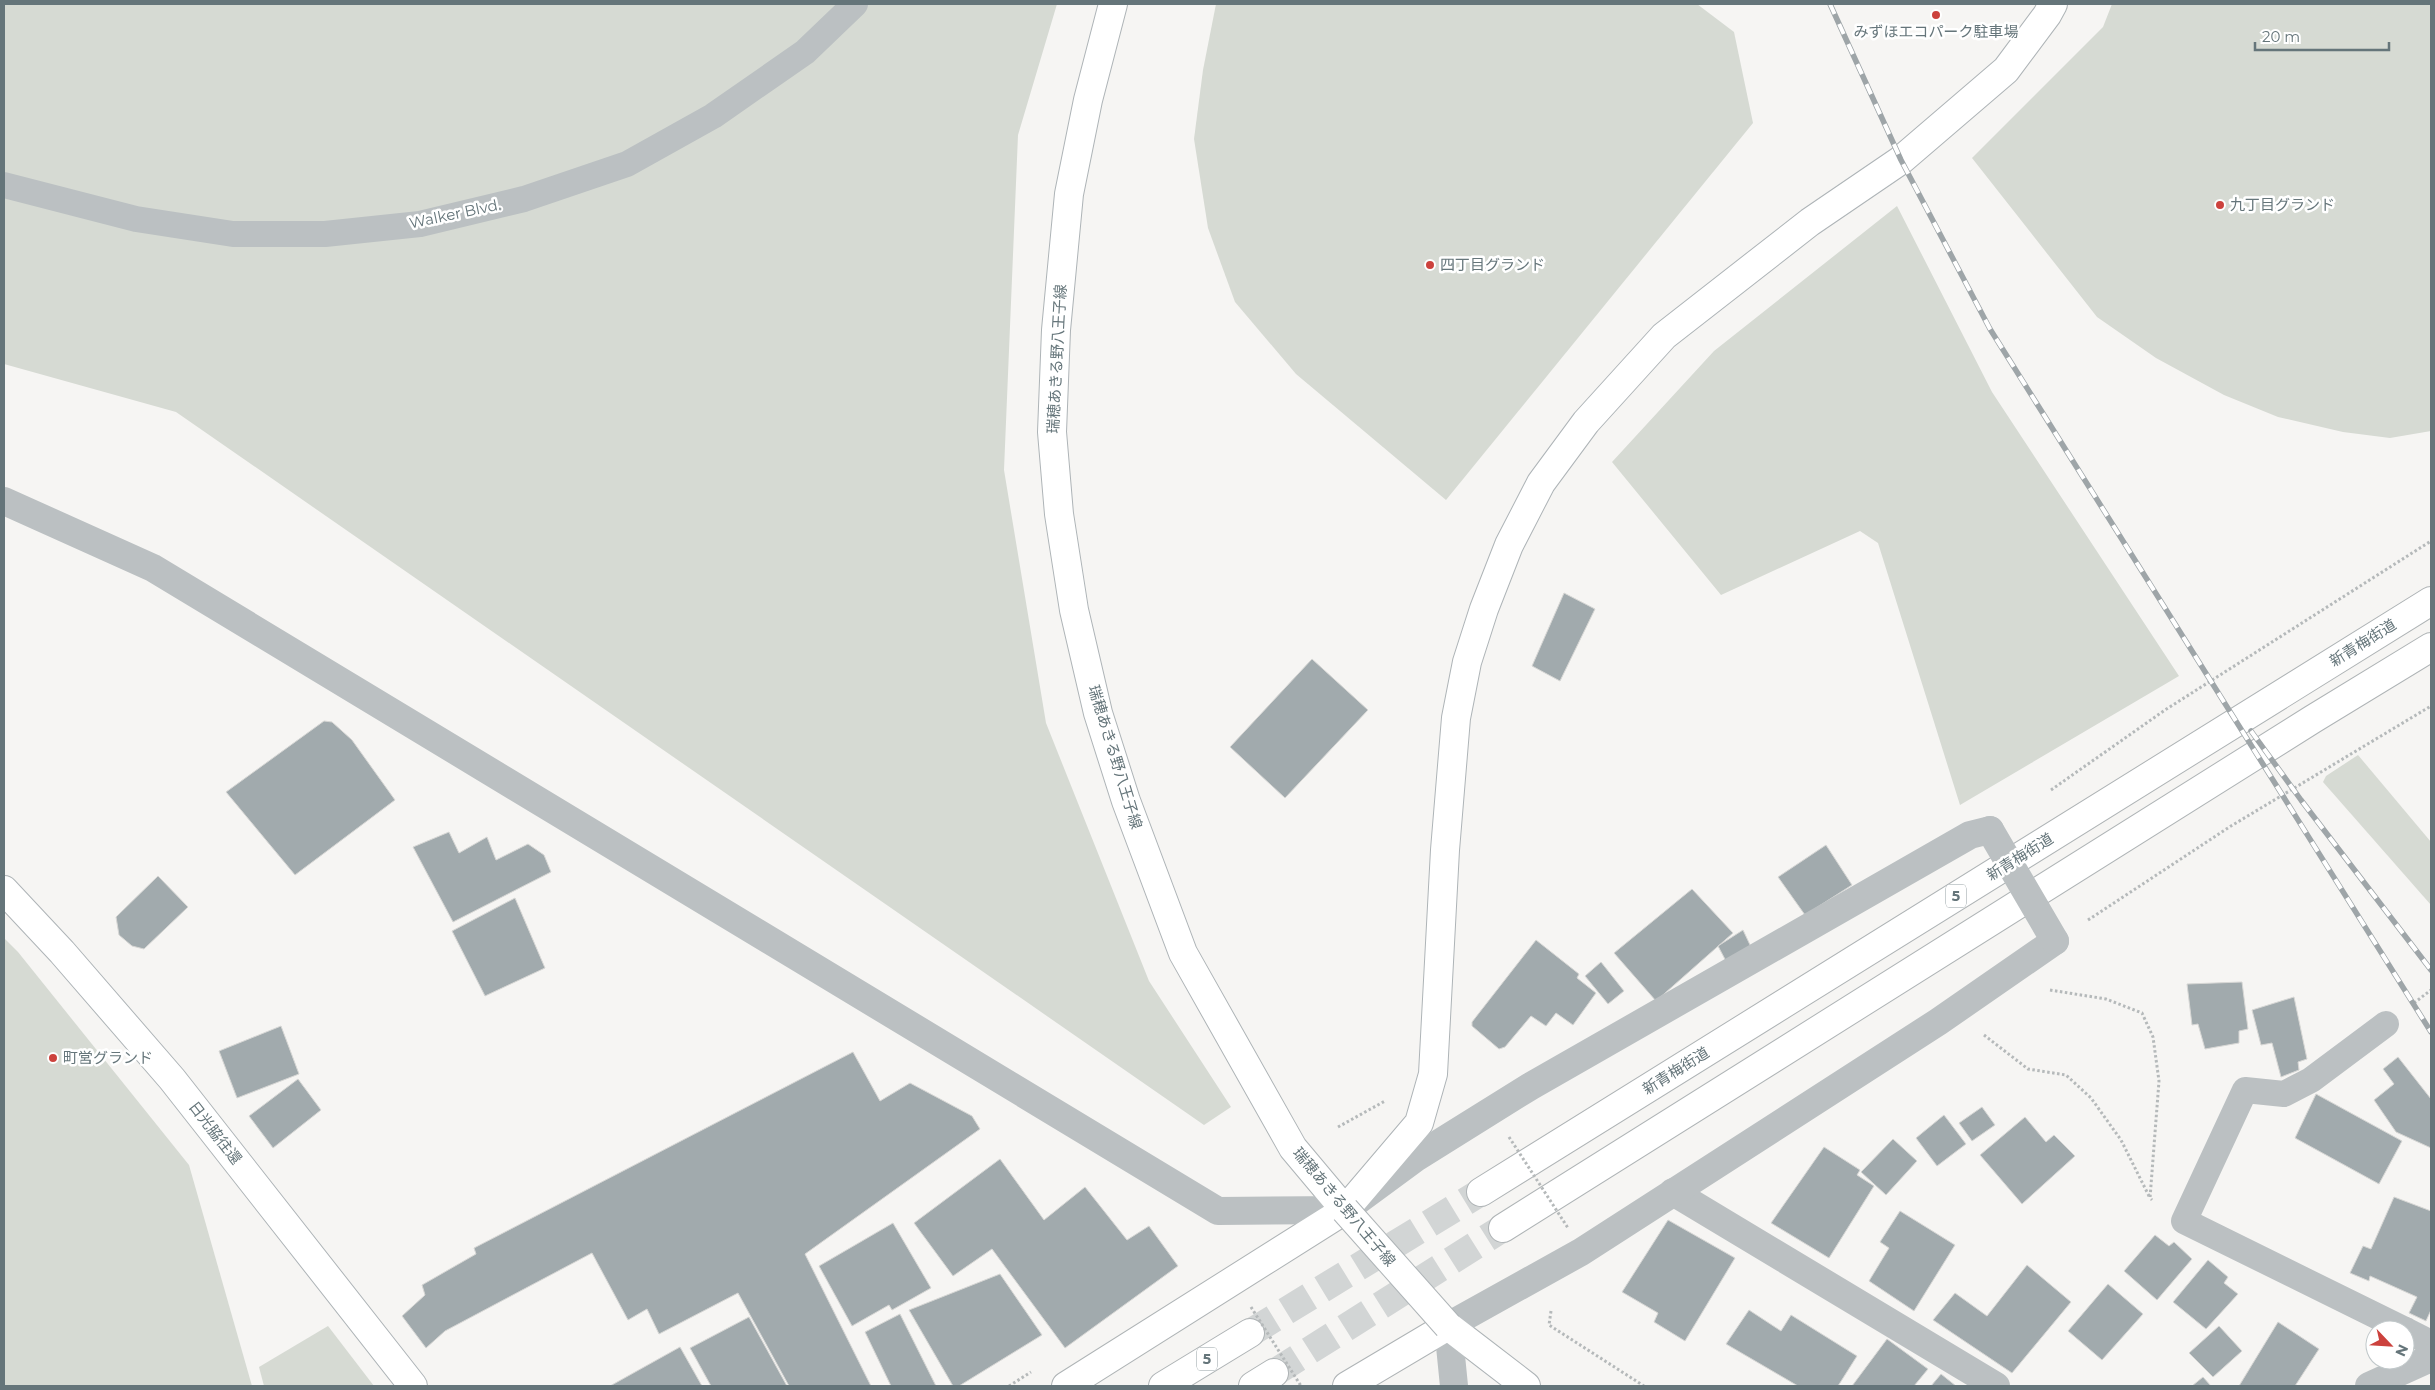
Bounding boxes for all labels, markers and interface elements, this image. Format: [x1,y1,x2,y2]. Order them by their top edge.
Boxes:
marker: みずほエコパーク駐車場 [1930,9,1942,21]
scale bar [2255,20,2389,52]
place label: みずほエコパーク駐車場 [1853,22,2019,41]
text: 20 m [2262,27,2300,46]
street label: Walker Blvd. [407,195,502,232]
place label: 九丁目グランド [2230,195,2335,214]
marker: 九丁目グランド [2214,199,2226,211]
place label: 四丁目グランド [1440,255,1545,274]
marker: 四丁目グランド [1424,259,1436,271]
street label: 瑞穂あきる野八王子線 [1043,284,1070,434]
street label: 新青梅街道 [2326,615,2400,671]
street label: 瑞穂あきる野八王子線 [1085,682,1146,831]
street label: 新青梅街道 [1983,829,2057,885]
road number: 5 [1946,884,1966,908]
street label: 新青梅街道 [1639,1043,1713,1099]
place label: 町営グランド [63,1048,153,1067]
marker: 町営グランド [47,1052,59,1064]
street label: 日光脇往還 [185,1097,246,1168]
street label: 瑞穂あきる野八王子線 [1289,1143,1400,1270]
north arrow [2365,1320,2415,1370]
text: N [2391,1342,2412,1359]
road number: 5 [1197,1348,1217,1370]

